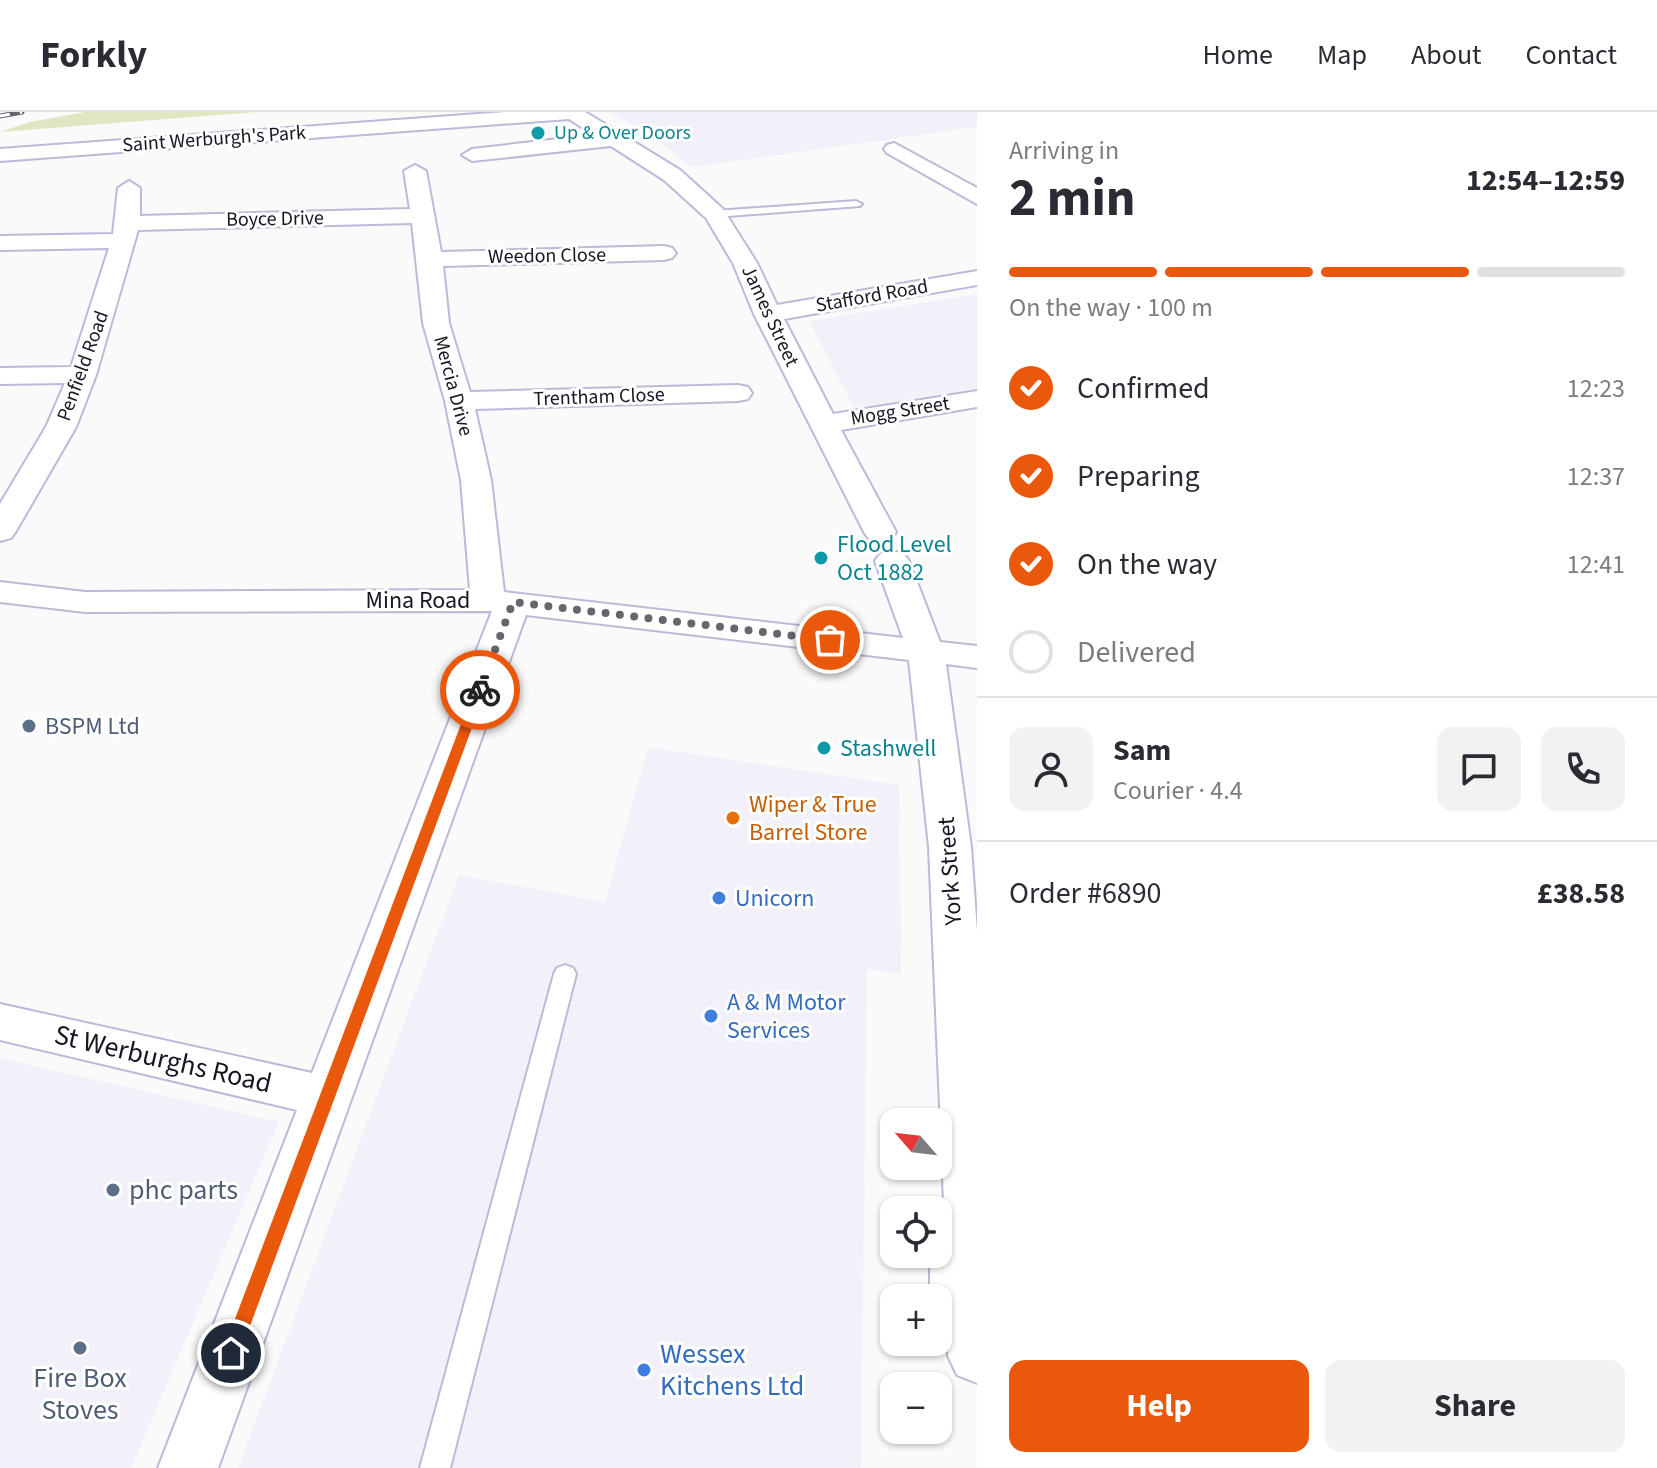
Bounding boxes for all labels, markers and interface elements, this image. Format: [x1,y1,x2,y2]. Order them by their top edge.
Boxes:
text: Forkly [40,28,147,82]
text: Home [1202,35,1273,75]
text: Map [1317,35,1367,75]
text: About [1411,35,1482,75]
text: Contact [1526,35,1617,75]
street label: Saint Werburgh's Park [121,119,307,159]
place label: Up & Over Doors [554,119,691,147]
marker: Up & Over Doors [529,124,547,142]
text: Arriving in [1009,132,1119,169]
text: 12:54–12:59 [1466,159,1625,202]
text: 2 min [1009,162,1136,236]
street label: Boyce Drive [226,204,324,234]
street label: Weedon Close [488,241,606,271]
street label: James Street [734,261,806,371]
street label: Stafford Road [814,272,930,320]
text: On the way · 100 m [1009,289,1213,326]
street label: Penfield Road [50,307,116,425]
street label: Mercia Drive [426,333,480,439]
icon: check [1009,366,1053,410]
text: Confirmed [1077,367,1210,410]
text: 12:23 [1567,370,1625,407]
street label: Trentham Close [533,381,665,413]
street label: Mogg Street [849,389,952,433]
icon: check [1009,454,1053,498]
text: Preparing [1077,455,1200,498]
text: 12:37 [1567,458,1625,495]
place label: Flood Level Oct 1882 [837,527,952,590]
icon: check [1009,542,1053,586]
text: On the way [1077,543,1217,586]
text: 12:41 [1567,546,1625,583]
marker: Flood Level Oct 1882 [812,549,830,567]
street label: Mina Road [366,583,470,618]
pin [796,606,864,674]
icon: bag [808,618,852,662]
text: Delivered [1077,631,1196,674]
courier [440,650,520,730]
icon: bike [458,668,502,712]
place label: BSPM Ltd [45,709,140,744]
marker: BSPM Ltd [20,717,38,735]
button: person [1009,727,1093,811]
button: chat [1437,727,1521,811]
button: phone [1541,727,1625,811]
text: Sam [1113,729,1171,772]
place label: Stashwell [840,731,936,766]
marker: Stashwell [815,739,833,757]
text: Courier · 4.4 [1113,772,1243,809]
place label: Wiper & True Barrel Store [749,787,877,850]
marker: Wiper & True Barrel Store [724,809,742,827]
street label: York Street [929,816,971,927]
text: Order #6890 [1009,872,1162,915]
text: £38.58 [1537,872,1625,915]
place label: Unicorn [735,881,814,916]
marker: Unicorn [710,889,728,907]
place label: A & M Motor Services [727,985,846,1048]
marker: A & M Motor Services [702,1007,720,1025]
street label: St Werburghs Road [50,1015,276,1103]
north arrow [880,1108,952,1180]
map controls [880,1108,952,1444]
place label: phc parts [129,1170,238,1210]
marker: phc parts [104,1181,122,1199]
button: locate [880,1196,952,1268]
button: + [880,1284,952,1356]
pin [197,1319,265,1387]
icon: home [209,1331,253,1375]
place label: Wessex Kitchens Ltd [660,1334,804,1406]
marker: Fire Box Stoves [71,1339,89,1357]
place label: Fire Box Stoves [33,1358,127,1430]
button: Help [1009,1360,1309,1452]
button: Share [1325,1360,1625,1452]
marker: Wessex Kitchens Ltd [635,1361,653,1379]
button: − [880,1372,952,1444]

